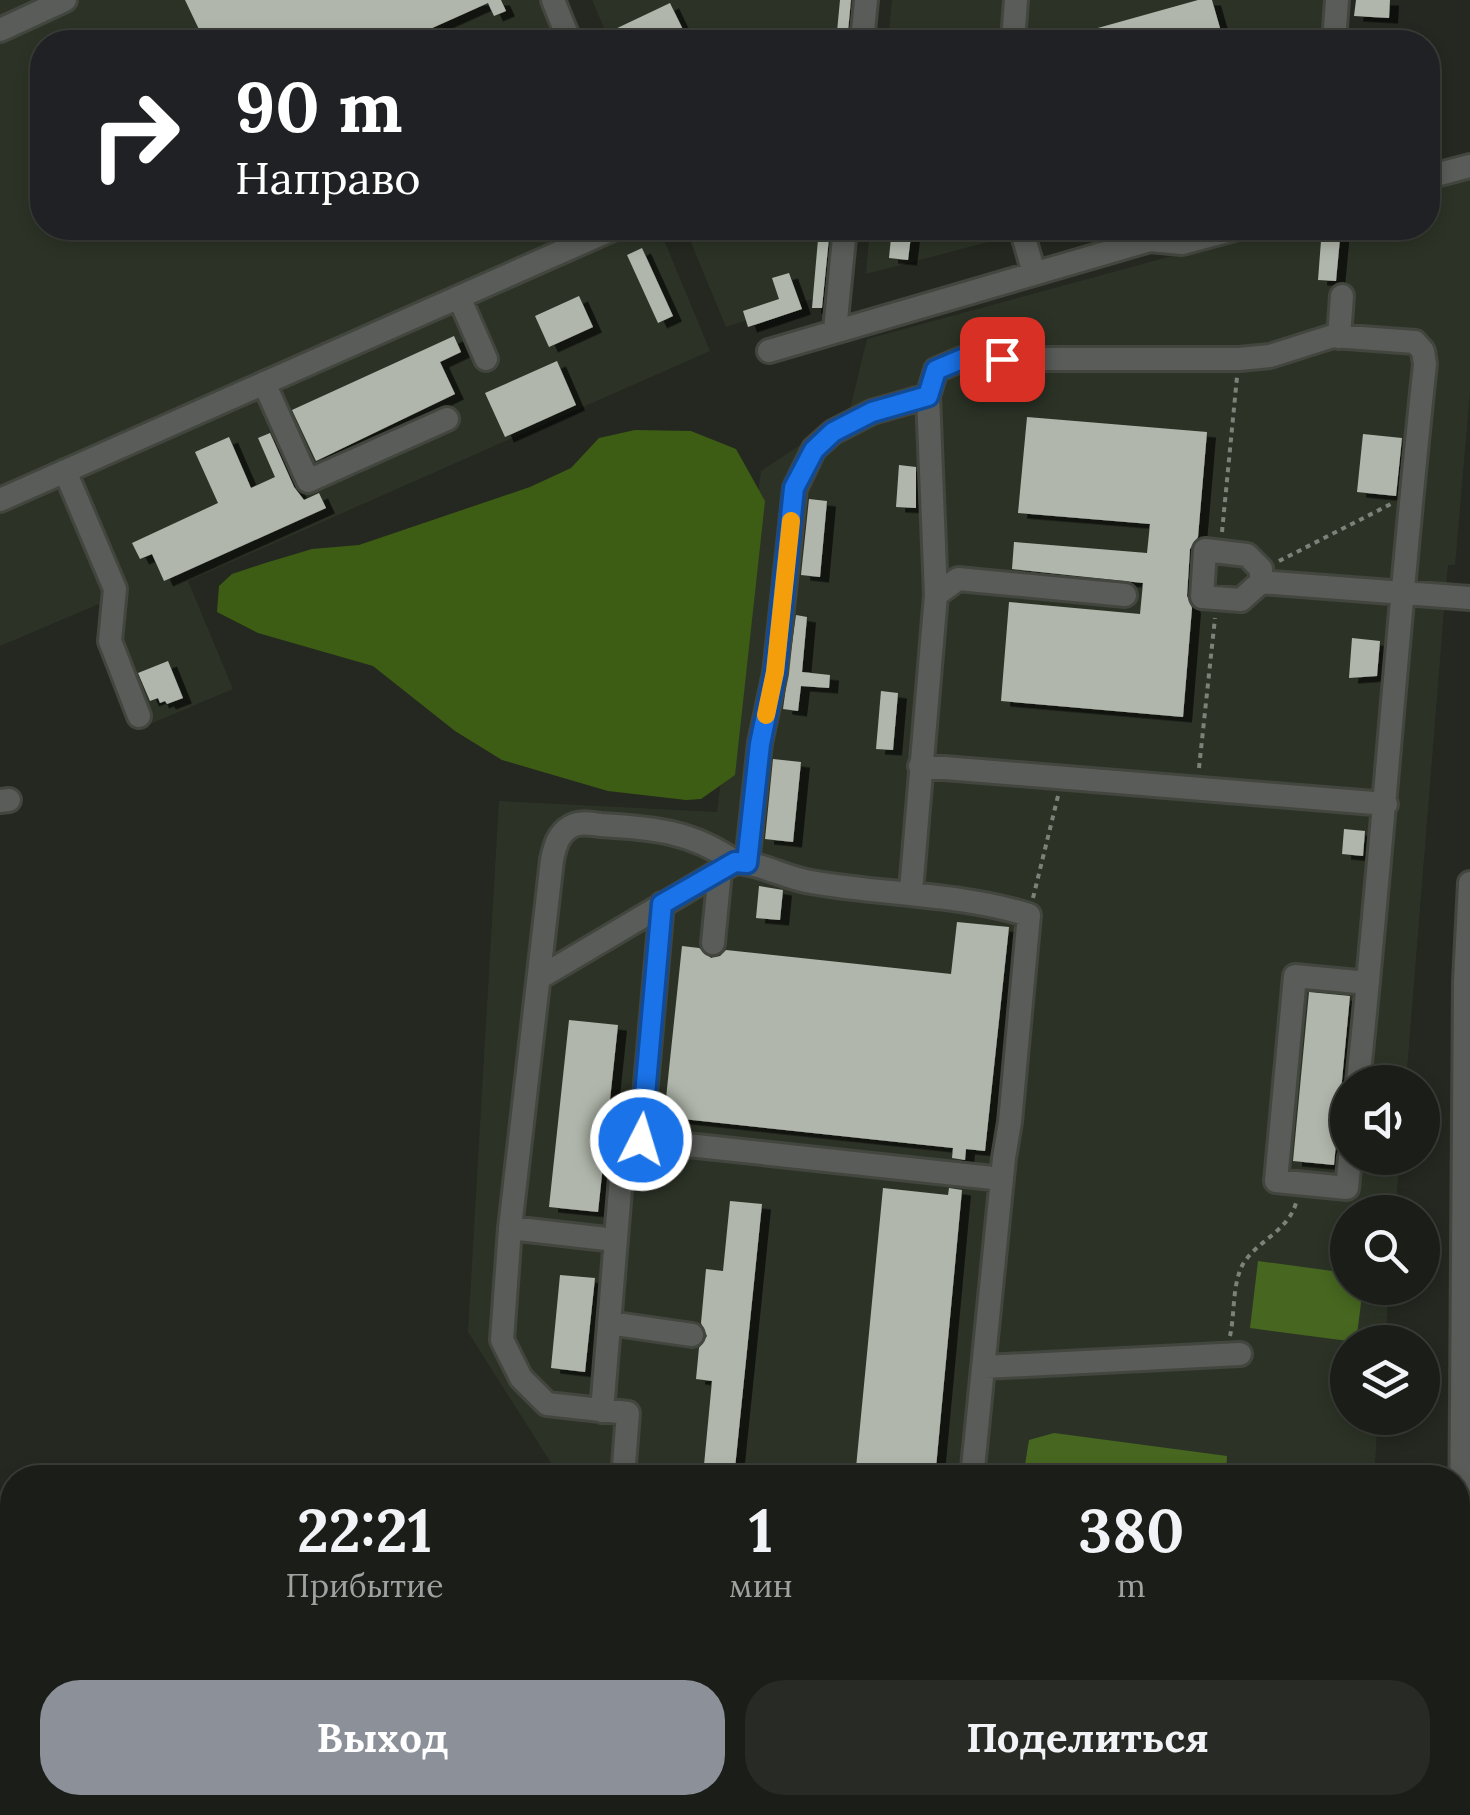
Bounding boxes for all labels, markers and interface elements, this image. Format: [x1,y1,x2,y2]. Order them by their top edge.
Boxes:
text: 90 m [235,62,403,151]
icon: right [70,70,200,200]
text: Направо [235,149,421,206]
pin [960,317,1045,402]
icon: arrive [975,332,1030,387]
map controls [1330,1065,1440,1435]
button: sound [1330,1065,1440,1175]
position arrow [589,1088,693,1192]
button: search [1330,1195,1440,1305]
button: layers [1330,1325,1440,1435]
text: 22:21 [297,1492,432,1568]
text: 1 [749,1492,773,1568]
text: 380 [1078,1492,1184,1568]
text: Прибытие [286,1565,444,1606]
text: мин [729,1565,793,1606]
text: m [1117,1565,1146,1606]
button: Выход [40,1680,725,1795]
button: Поделиться [745,1680,1430,1795]

